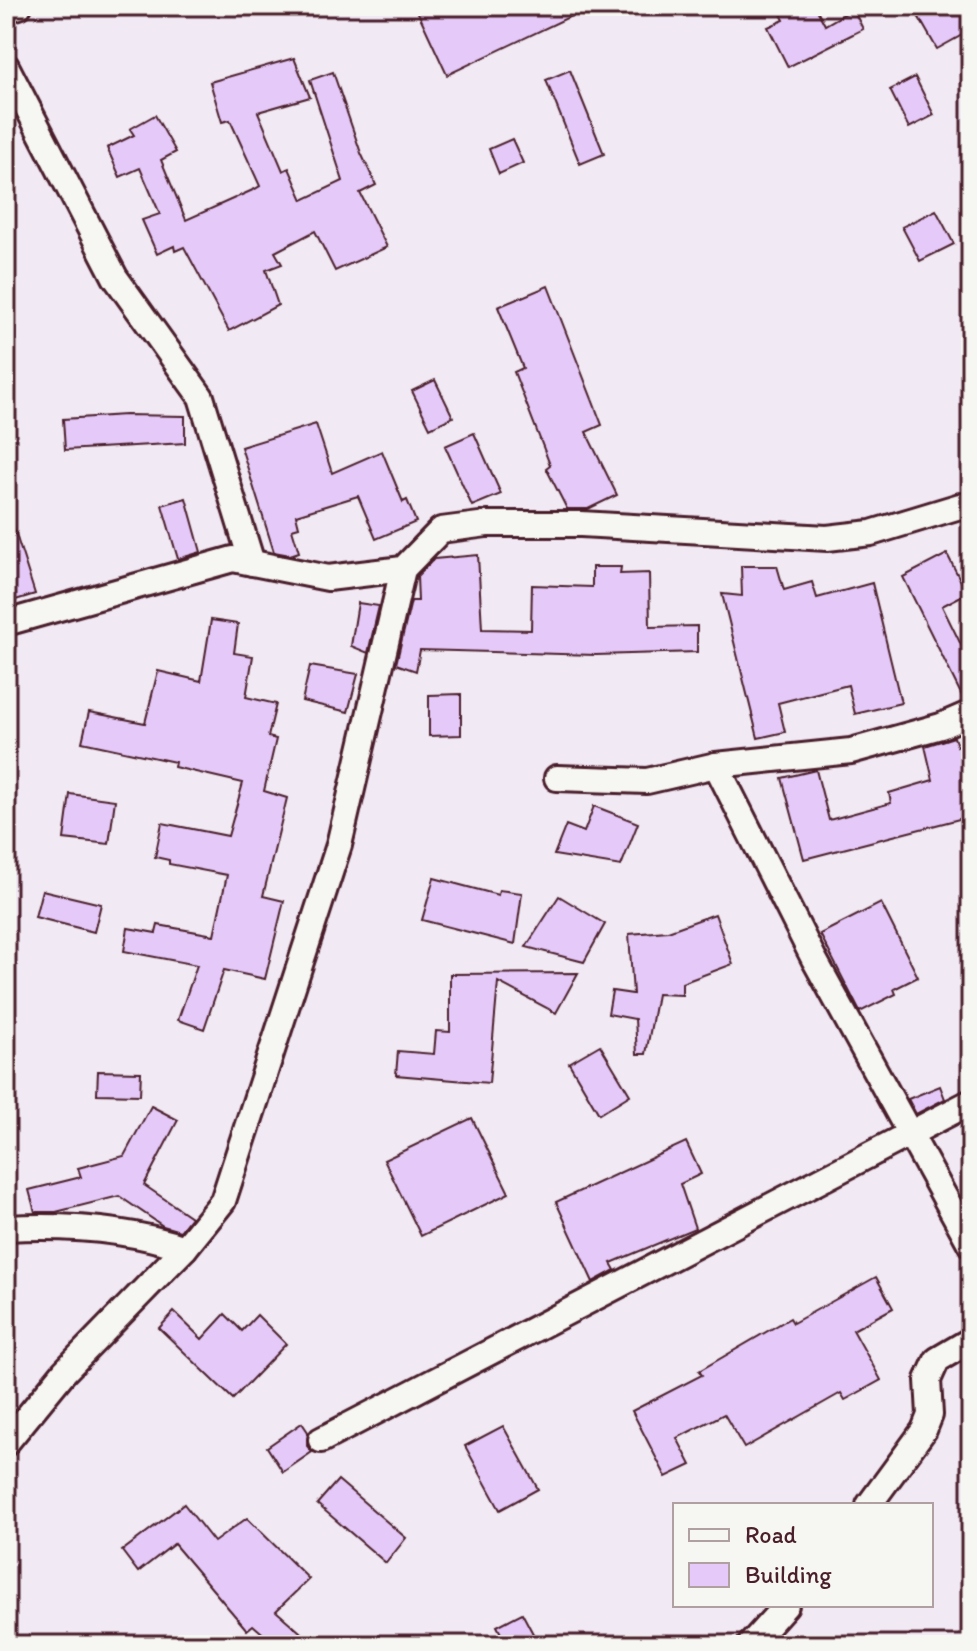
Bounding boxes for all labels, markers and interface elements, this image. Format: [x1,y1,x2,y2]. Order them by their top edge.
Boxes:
legend [673,1503,933,1607]
text: Road [745,1520,797,1549]
text: Building [745,1560,832,1589]

